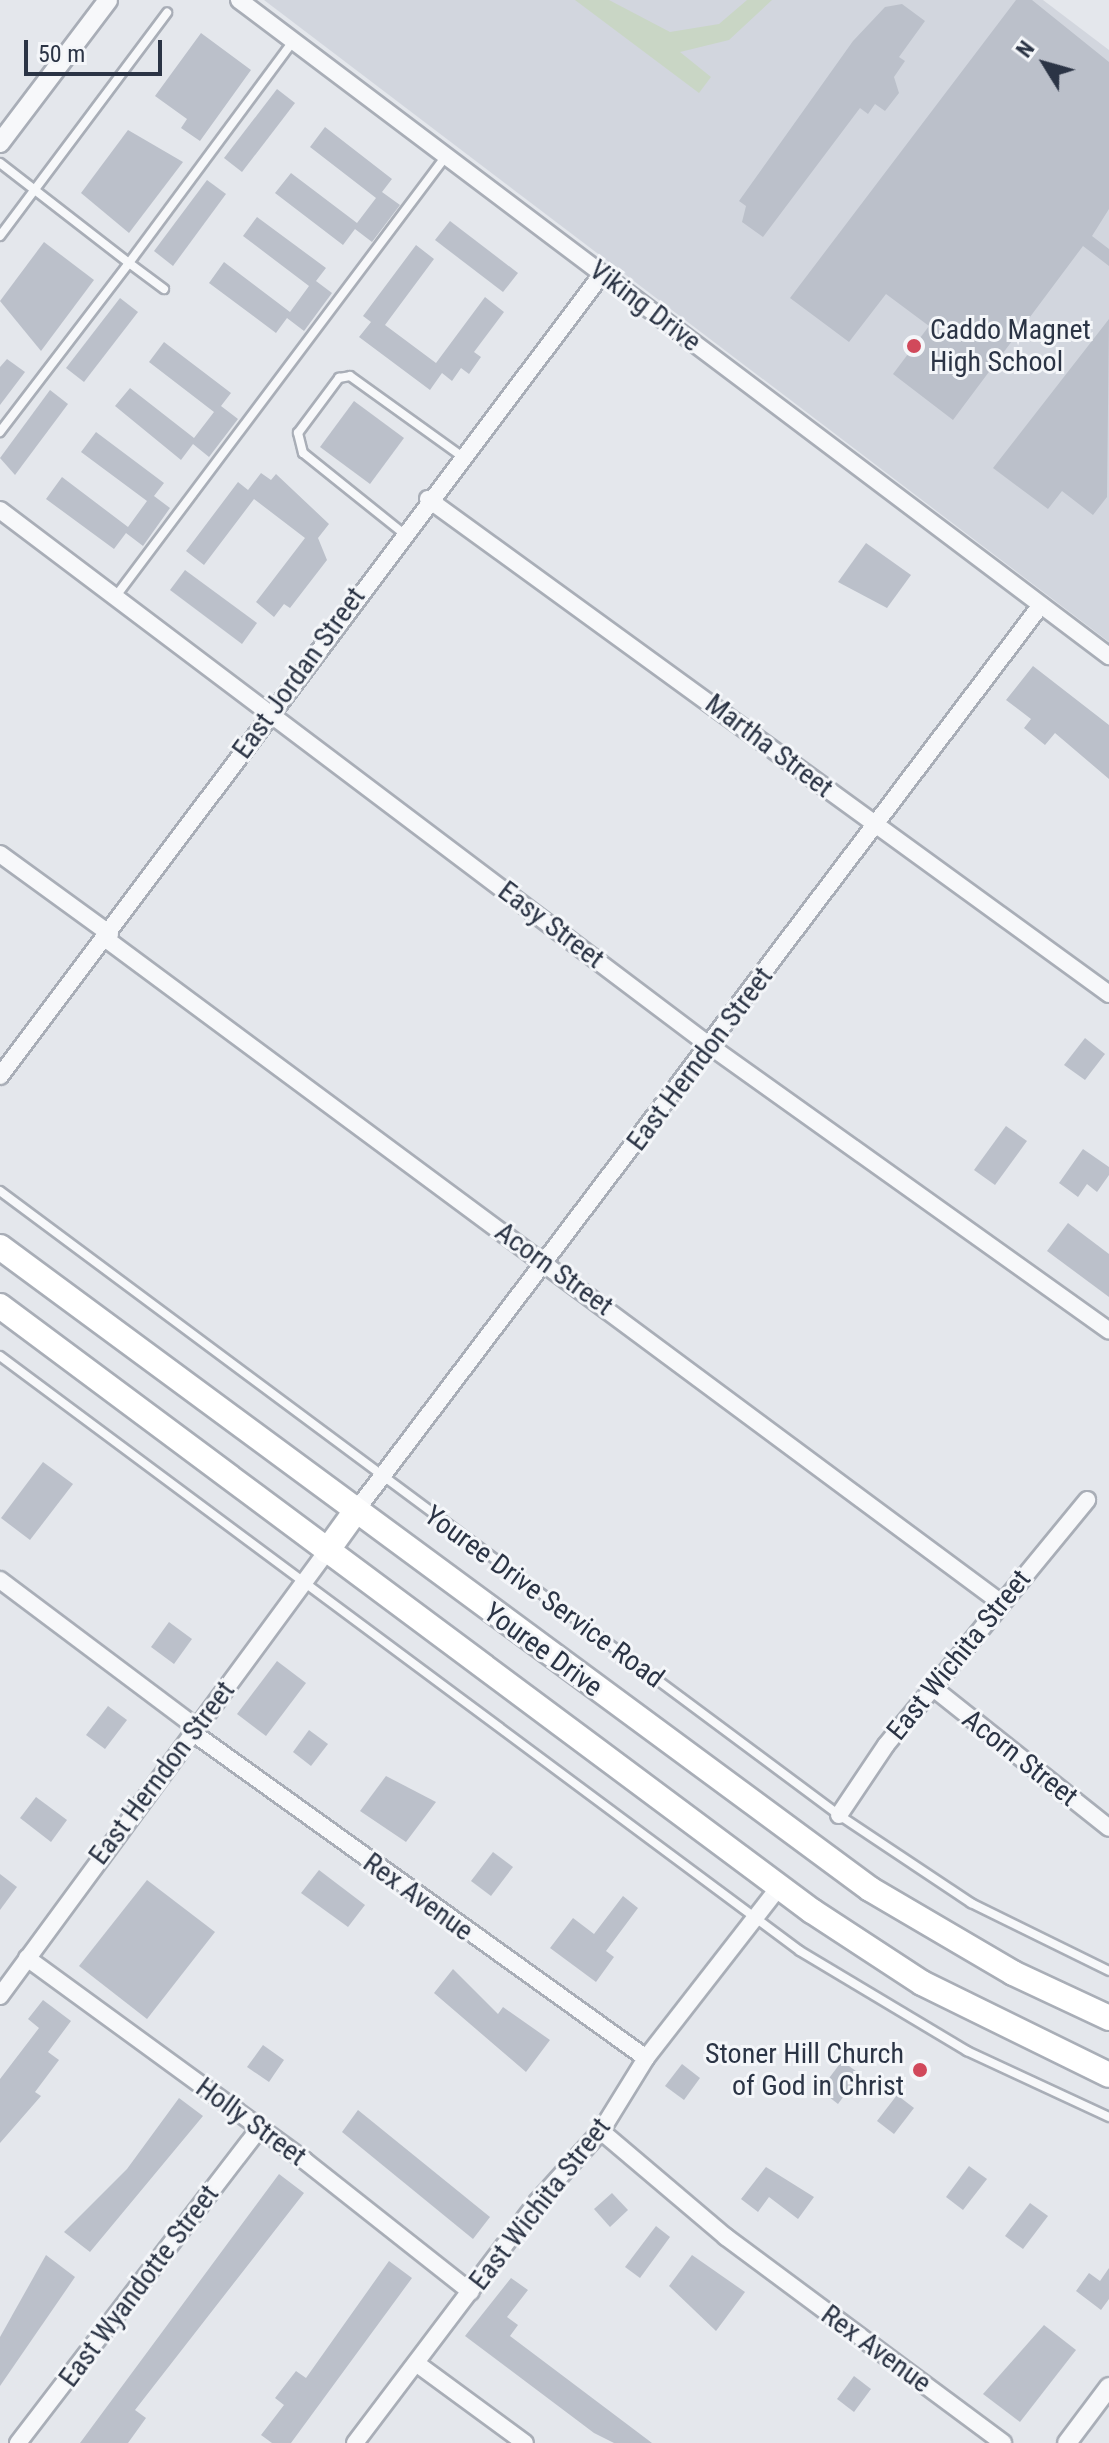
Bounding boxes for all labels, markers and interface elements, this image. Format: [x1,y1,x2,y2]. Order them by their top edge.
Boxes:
scale bar [28,24,166,74]
north arrow [1005,24,1085,104]
text: N [1011,36,1039,62]
text: 50 m [38,40,85,68]
street label: Viking Drive [583,253,707,359]
place label: Caddo Magnet High School [930,313,1091,379]
marker: Caddo Magnet High School [905,337,923,355]
street label: East Jordan Street [226,581,372,765]
street label: Martha Street [699,687,839,805]
street label: Easy Street [491,874,611,976]
street label: East Herndon Street [620,961,780,1157]
street label: Acorn Street [489,1215,619,1323]
street label: Youree Drive Service Road [418,1499,670,1695]
street label: East Wichita Street [880,1563,1038,1747]
street label: Youree Drive [477,1596,609,1704]
street label: East Herndon Street [82,1675,242,1871]
street label: Acorn Street [956,1703,1084,1813]
street label: Rex Avenue [357,1846,479,1948]
place label: Stoner Hill Church of God in Christ [705,2037,904,2103]
marker: Stoner Hill Church of God in Christ [911,2061,929,2079]
street label: Holly Street [189,2071,313,2173]
street label: East Wichita Street [462,2111,618,2297]
street label: East Wyandotte Street [52,2178,226,2394]
street label: Rex Avenue [815,2298,937,2400]

